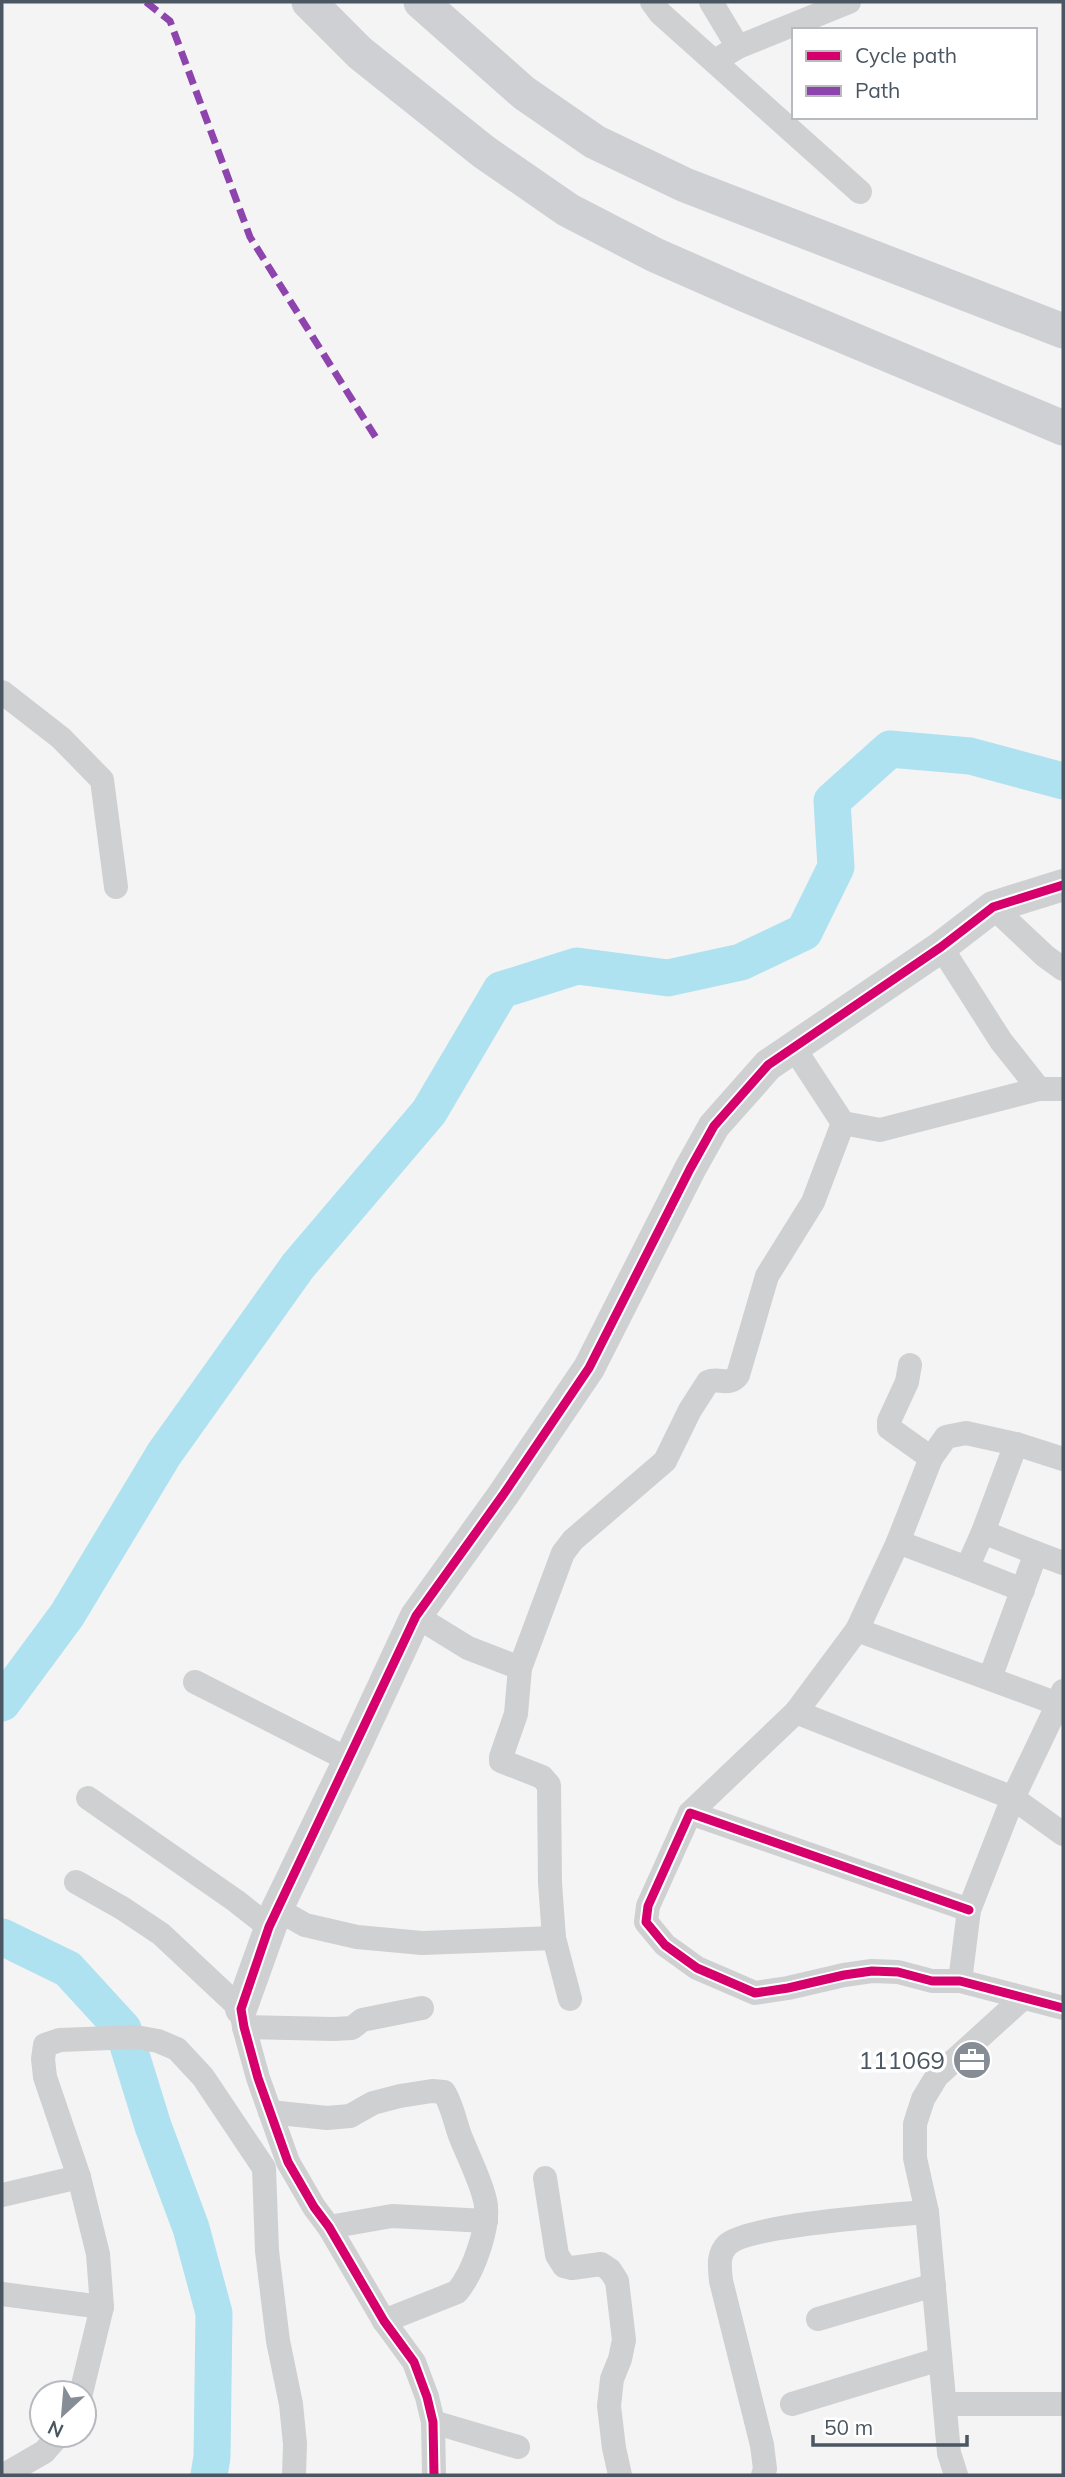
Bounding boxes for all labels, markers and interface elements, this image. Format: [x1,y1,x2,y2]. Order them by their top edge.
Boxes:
legend [792,28,1037,119]
text: Cycle path [855,42,957,68]
text: Path [855,77,900,103]
office icon: 111069 [951,2039,993,2081]
place label: 111069 [859,2045,945,2075]
north arrow [28,2379,98,2449]
scale bar [813,2404,967,2448]
text: 50 m [824,2414,873,2440]
text: N [44,2415,67,2443]

